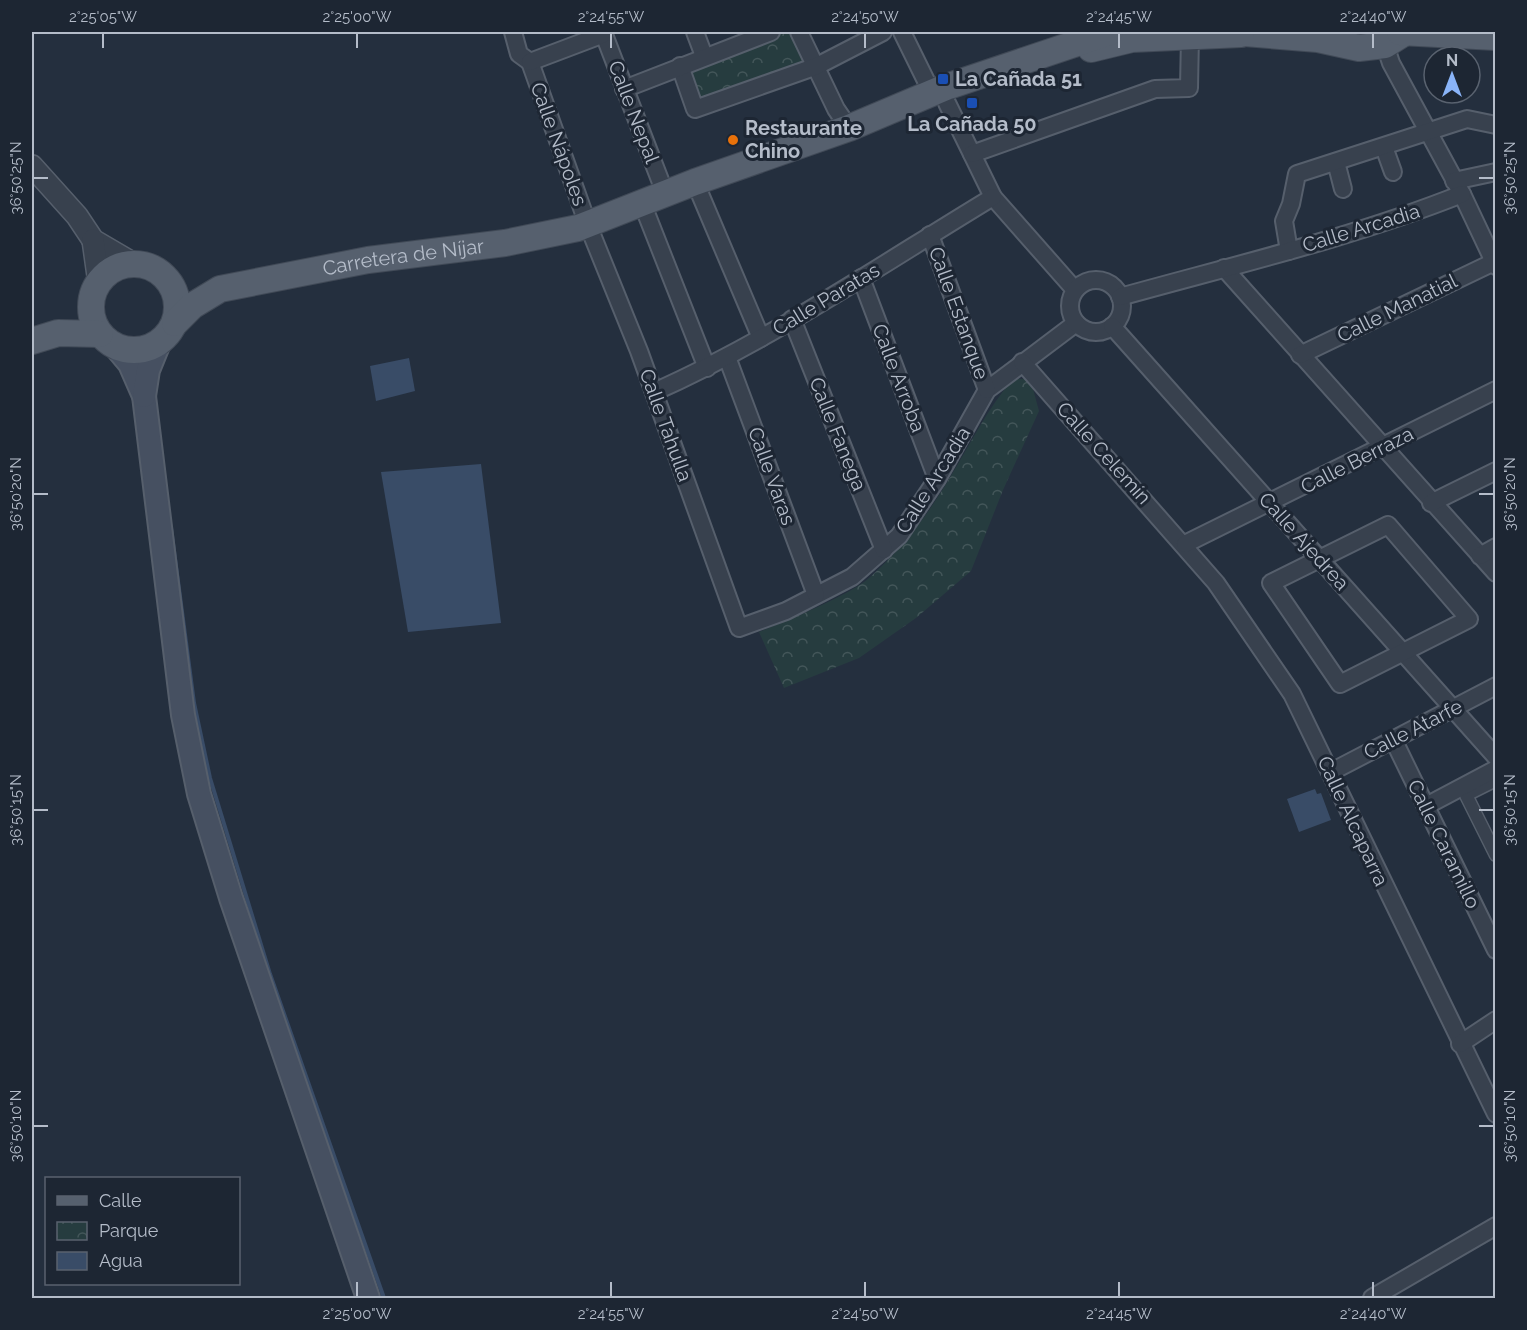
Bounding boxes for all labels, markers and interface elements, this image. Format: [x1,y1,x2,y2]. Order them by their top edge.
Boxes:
text: 2°25'05"W [69,8,137,26]
text: 2°25'00"W [323,8,392,26]
text: 2°24'55"W [578,8,645,26]
text: 2°24'50"W [831,8,899,26]
text: 2°24'45"W [1086,8,1152,26]
text: 2°24'40"W [1340,8,1407,26]
north arrow [1422,45,1482,105]
text: N [1446,51,1458,70]
street label: Calle Nepal [603,57,665,167]
place label: La Cañada 51 [955,67,1082,91]
marker: La Cañada 51 [936,72,950,86]
street label: Calle Nápoles [526,79,592,209]
marker: La Cañada 50 [965,96,979,110]
place label: La Cañada 50 [907,112,1037,136]
place label: Restaurante Chino [745,116,862,163]
marker: Restaurante Chino [726,133,740,147]
text: 36°50'25"N [7,142,25,214]
text: 36°50'25"N [1501,142,1519,214]
street label: Calle Arcadia [1299,199,1423,257]
street label: Carretera de Níjar [320,234,485,281]
street label: Calle Estanque [924,243,994,383]
street label: Calle Paratas [768,258,884,340]
street label: Calle Manatial [1333,268,1461,347]
street label: Calle Arroba [867,320,931,436]
street label: Calle Tahulla [635,365,697,485]
street label: Calle Fanega [804,374,872,494]
street label: Calle Celemín [1052,397,1156,509]
street label: Calle Berraza [1297,421,1417,499]
street label: Calle Arcadia [891,422,975,538]
street label: Calle Varas [743,424,801,528]
text: 36°50'20"N [7,457,25,531]
text: 36°50'20"N [1501,457,1519,531]
street label: Calle Ajedrea [1254,487,1354,595]
street label: Calle Atarfe [1360,694,1467,764]
street label: Calle Alcaparra [1312,752,1394,890]
text: 36°50'15"N [7,774,25,846]
text: 36°50'15"N [1501,774,1519,846]
street label: Calle Caramillo [1402,776,1486,912]
text: 36°50'10"N [7,1090,25,1162]
text: 36°50'10"N [1501,1090,1519,1162]
legend [45,1177,240,1285]
text: Calle [99,1190,142,1211]
text: Parque [99,1220,159,1241]
text: Agua [99,1250,143,1271]
text: 2°25'00"W [323,1305,392,1323]
text: 2°24'55"W [578,1305,645,1323]
text: 2°24'50"W [831,1305,899,1323]
text: 2°24'45"W [1086,1305,1152,1323]
text: 2°24'40"W [1340,1305,1407,1323]

